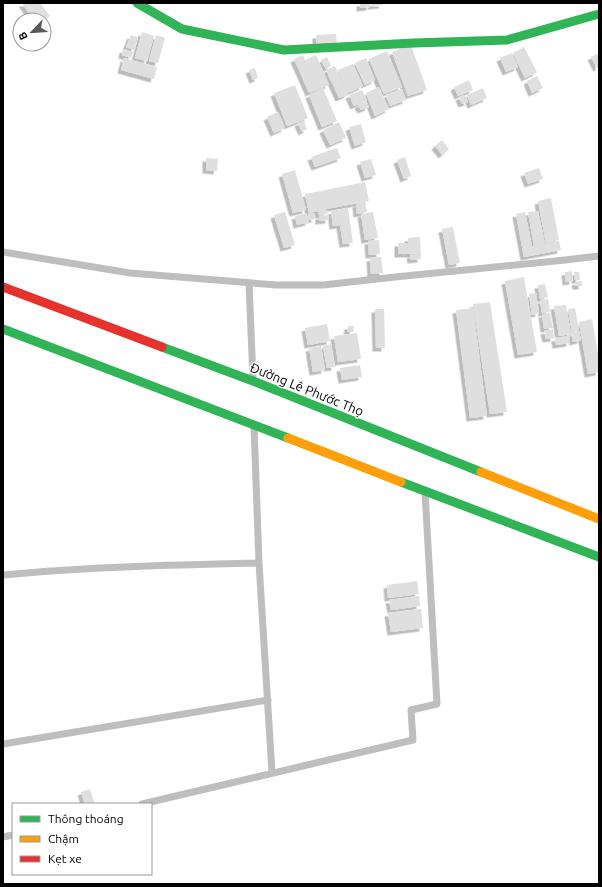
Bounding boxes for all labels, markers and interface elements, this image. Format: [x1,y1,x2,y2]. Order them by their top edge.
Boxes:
north arrow [12,12,52,52]
text: B [16,30,30,42]
street label: Đường Lê Phước Thọ [248,360,366,419]
legend [12,803,152,875]
text: Thông thoáng [48,812,124,825]
text: Chậm [48,832,79,846]
text: Kẹt xe [48,852,82,866]

